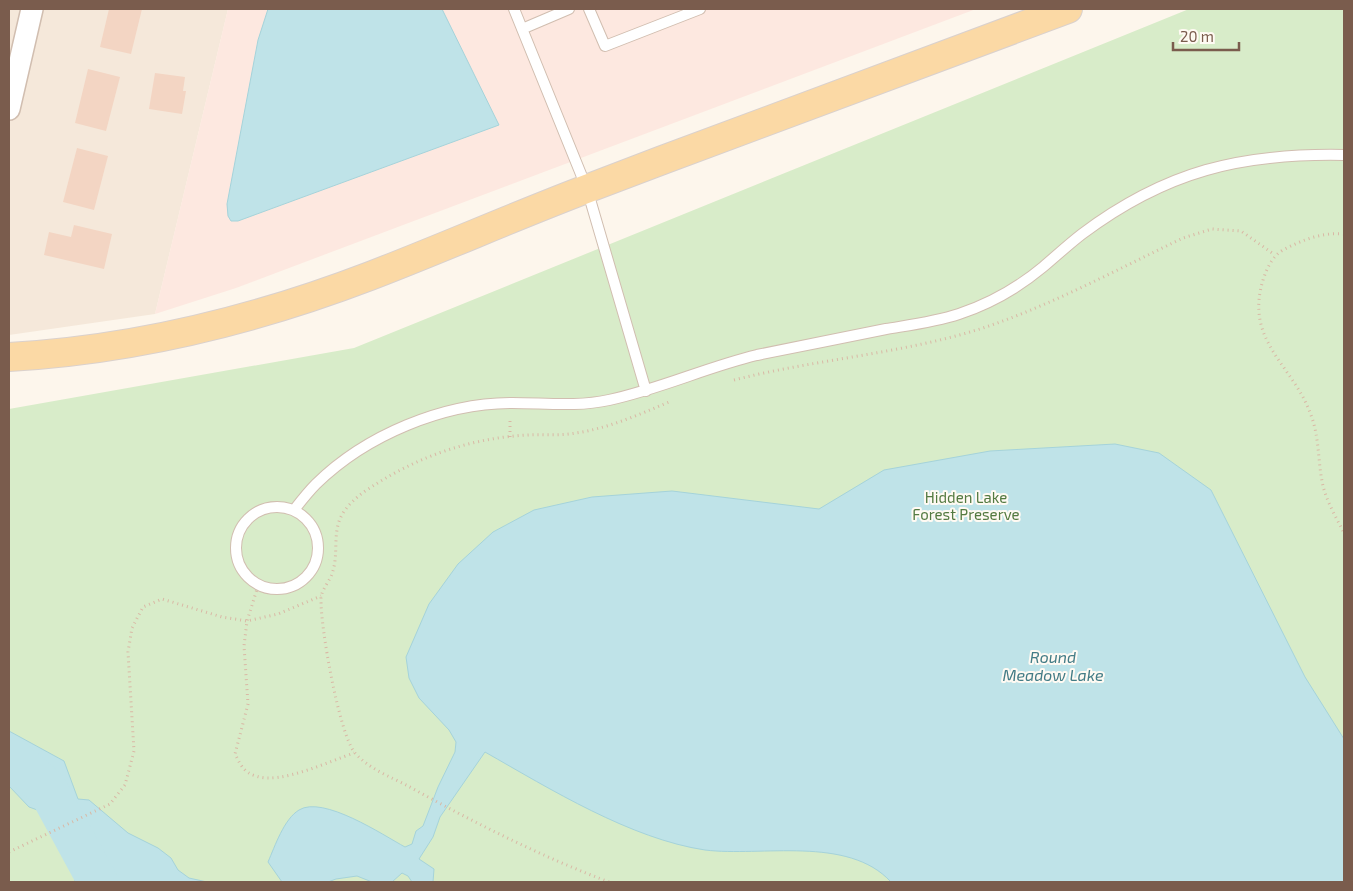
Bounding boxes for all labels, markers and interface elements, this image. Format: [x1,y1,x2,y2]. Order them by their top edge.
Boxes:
scale bar [1173,20,1239,52]
text: 20 m [1180,27,1214,45]
park label: Hidden Lake Forest Preserve [912,488,1020,523]
water label: Round Meadow Lake [1002,647,1104,684]

